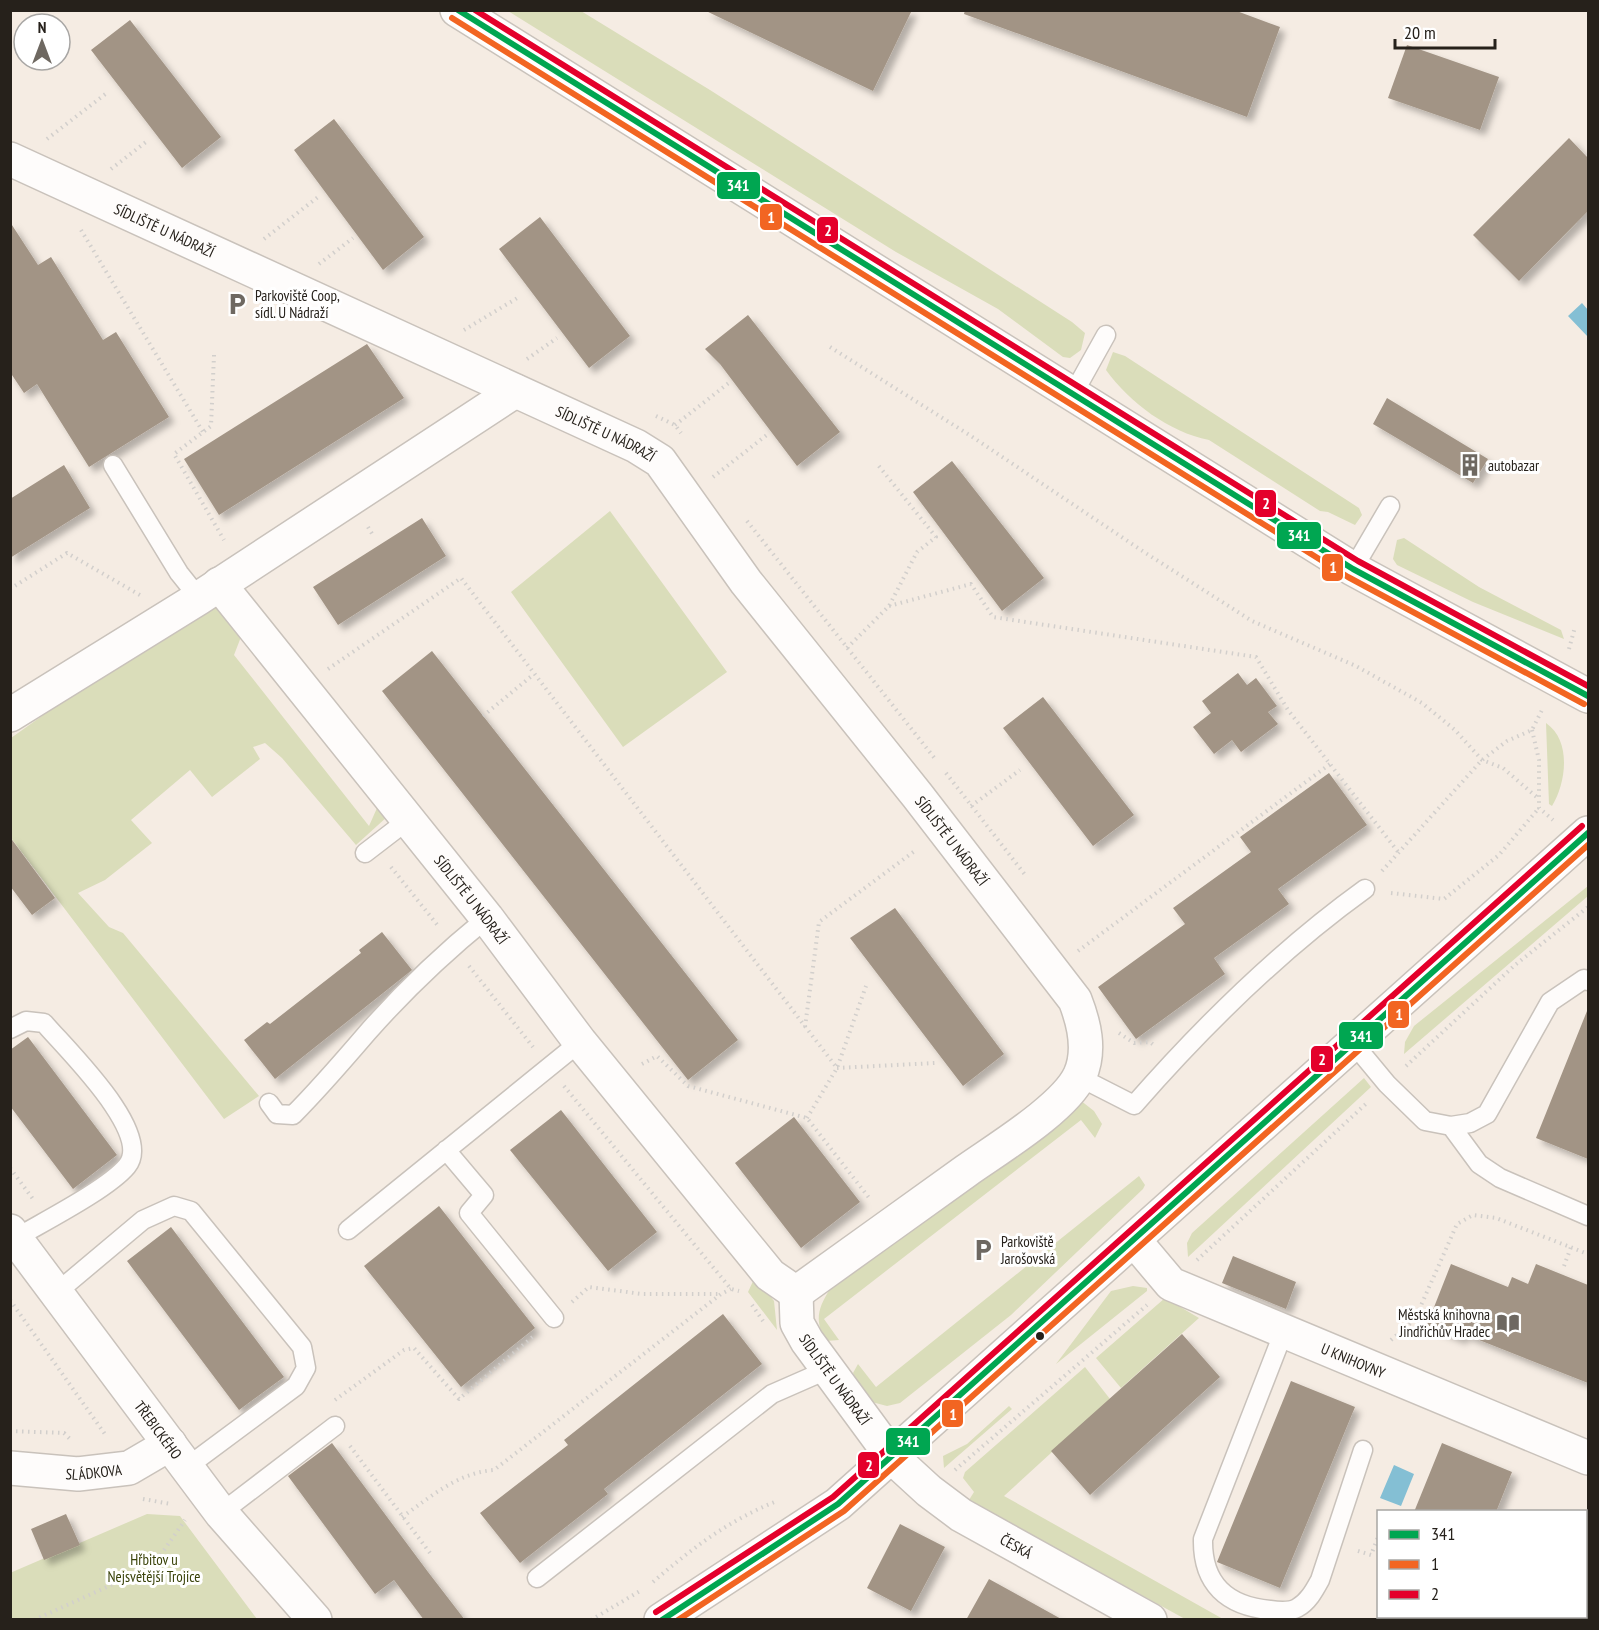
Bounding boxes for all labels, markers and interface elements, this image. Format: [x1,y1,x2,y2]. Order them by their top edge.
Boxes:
north arrow [12,12,72,72]
scale bar [1395,12,1496,50]
text: N [38,17,46,37]
text: 20 m [1404,21,1436,44]
line badge: 341 [716,171,761,200]
text: 341 [727,175,749,195]
street label: SÍDLIŠTĚ U NÁDRAŽÍ [111,199,218,261]
line badge: 1 [759,203,783,231]
text: 1 [767,207,775,227]
line badge: 2 [816,216,839,244]
text: 2 [824,220,832,240]
place label: Parkoviště Coop, sídl. U Nádraží [255,286,340,322]
parking icon: Parkoviště Coop, sídl. U Nádraží [224,291,250,317]
street label: SÍDLIŠTĚ U NÁDRAŽÍ [553,401,660,466]
building icon: autobazar [1457,452,1483,478]
place label: autobazar [1488,456,1540,475]
line badge: 2 [1254,489,1277,518]
text: 2 [1262,493,1270,513]
line badge: 341 [1276,521,1322,550]
text: 341 [1288,525,1310,545]
line badge: 1 [1321,553,1344,582]
text: 1 [1329,557,1337,577]
street label: SÍDLIŠTĚ U NÁDRAŽÍ [911,792,993,890]
street label: SÍDLIŠTĚ U NÁDRAŽÍ [431,851,513,948]
line badge: 1 [1387,1000,1410,1029]
text: 1 [1395,1004,1403,1024]
line badge: 341 [1338,1021,1384,1050]
text: 341 [1350,1026,1372,1046]
line badge: 2 [1310,1045,1334,1073]
text: 2 [1318,1049,1326,1069]
place label: Parkoviště Jarošovská [1000,1232,1055,1268]
parking icon: Parkoviště Jarošovská [970,1237,996,1263]
place label: Městská knihovna Jindřichův Hradec [1398,1305,1491,1341]
library icon: Městská knihovna Jindřichův Hradec [1495,1310,1521,1336]
street label: SÍDLIŠTĚ U NÁDRAŽÍ [795,1330,875,1429]
unlabelled marker [1034,1330,1046,1342]
street label: U KNIHOVNY [1318,1338,1388,1382]
street label: TŘEBICKÉHO [131,1397,187,1462]
line badge: 1 [941,1399,964,1428]
text: 1 [949,1404,957,1424]
line badge: 341 [885,1427,931,1456]
text: 341 [897,1431,919,1451]
line badge: 2 [857,1451,880,1479]
text: 2 [865,1455,873,1475]
street label: SLÁDKOVA [65,1459,124,1484]
legend [1377,1510,1587,1618]
text: 341 [1431,1522,1455,1545]
street label: ČESKÁ [997,1529,1037,1563]
park label: Hřbitov u Nejsvětější Trojice [108,1550,200,1586]
text: 1 [1431,1552,1439,1575]
text: 2 [1431,1582,1439,1605]

